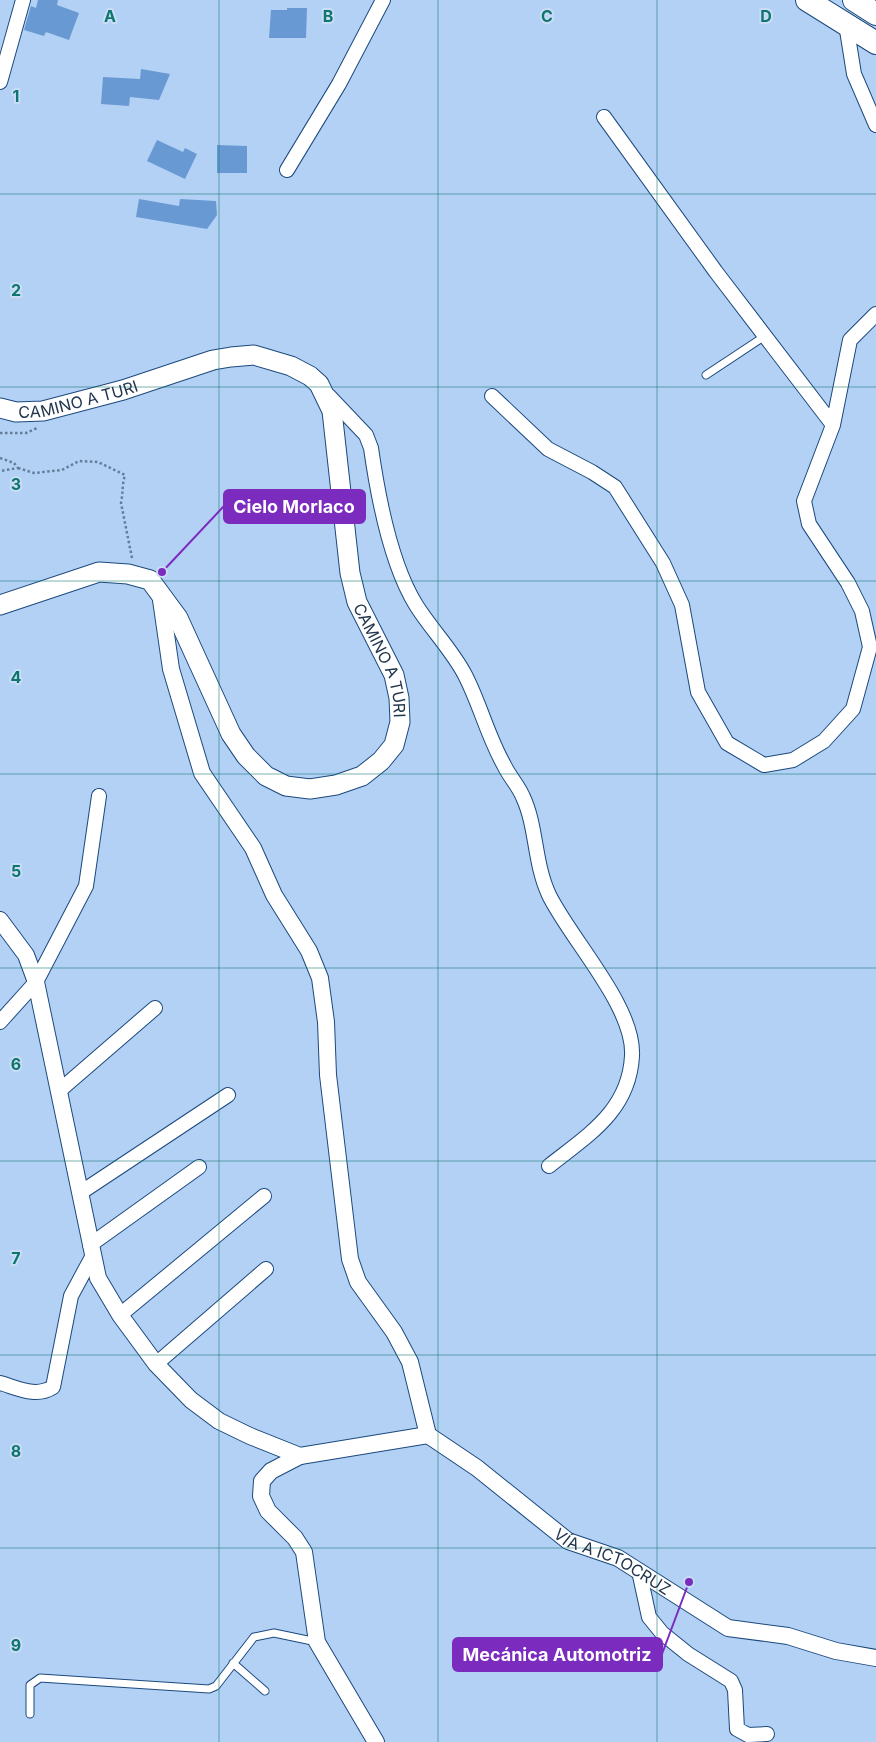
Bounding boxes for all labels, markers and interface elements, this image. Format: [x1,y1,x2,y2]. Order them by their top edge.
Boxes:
text: A [104,6,116,26]
text: B [323,6,333,26]
text: C [541,6,553,26]
text: D [760,6,772,26]
text: 1 [13,86,19,106]
text: 2 [11,280,21,300]
street label: CAMINO A TURI [18,376,140,422]
text: 3 [11,474,21,494]
callout: Cielo Morlaco [224,490,365,523]
text: Cielo Morlaco [233,496,355,517]
street label: CAMINO A TURI [349,600,410,718]
text: 4 [11,667,22,687]
text: 5 [11,861,21,881]
text: 6 [11,1054,21,1074]
text: 7 [11,1248,21,1268]
text: 8 [11,1441,21,1461]
street label: VÍA A ICTOCRUZ [550,1524,675,1599]
text: 9 [11,1635,21,1655]
callout: Mecánica Automotriz [453,1638,662,1671]
text: Mecánica Automotriz [462,1644,652,1665]

